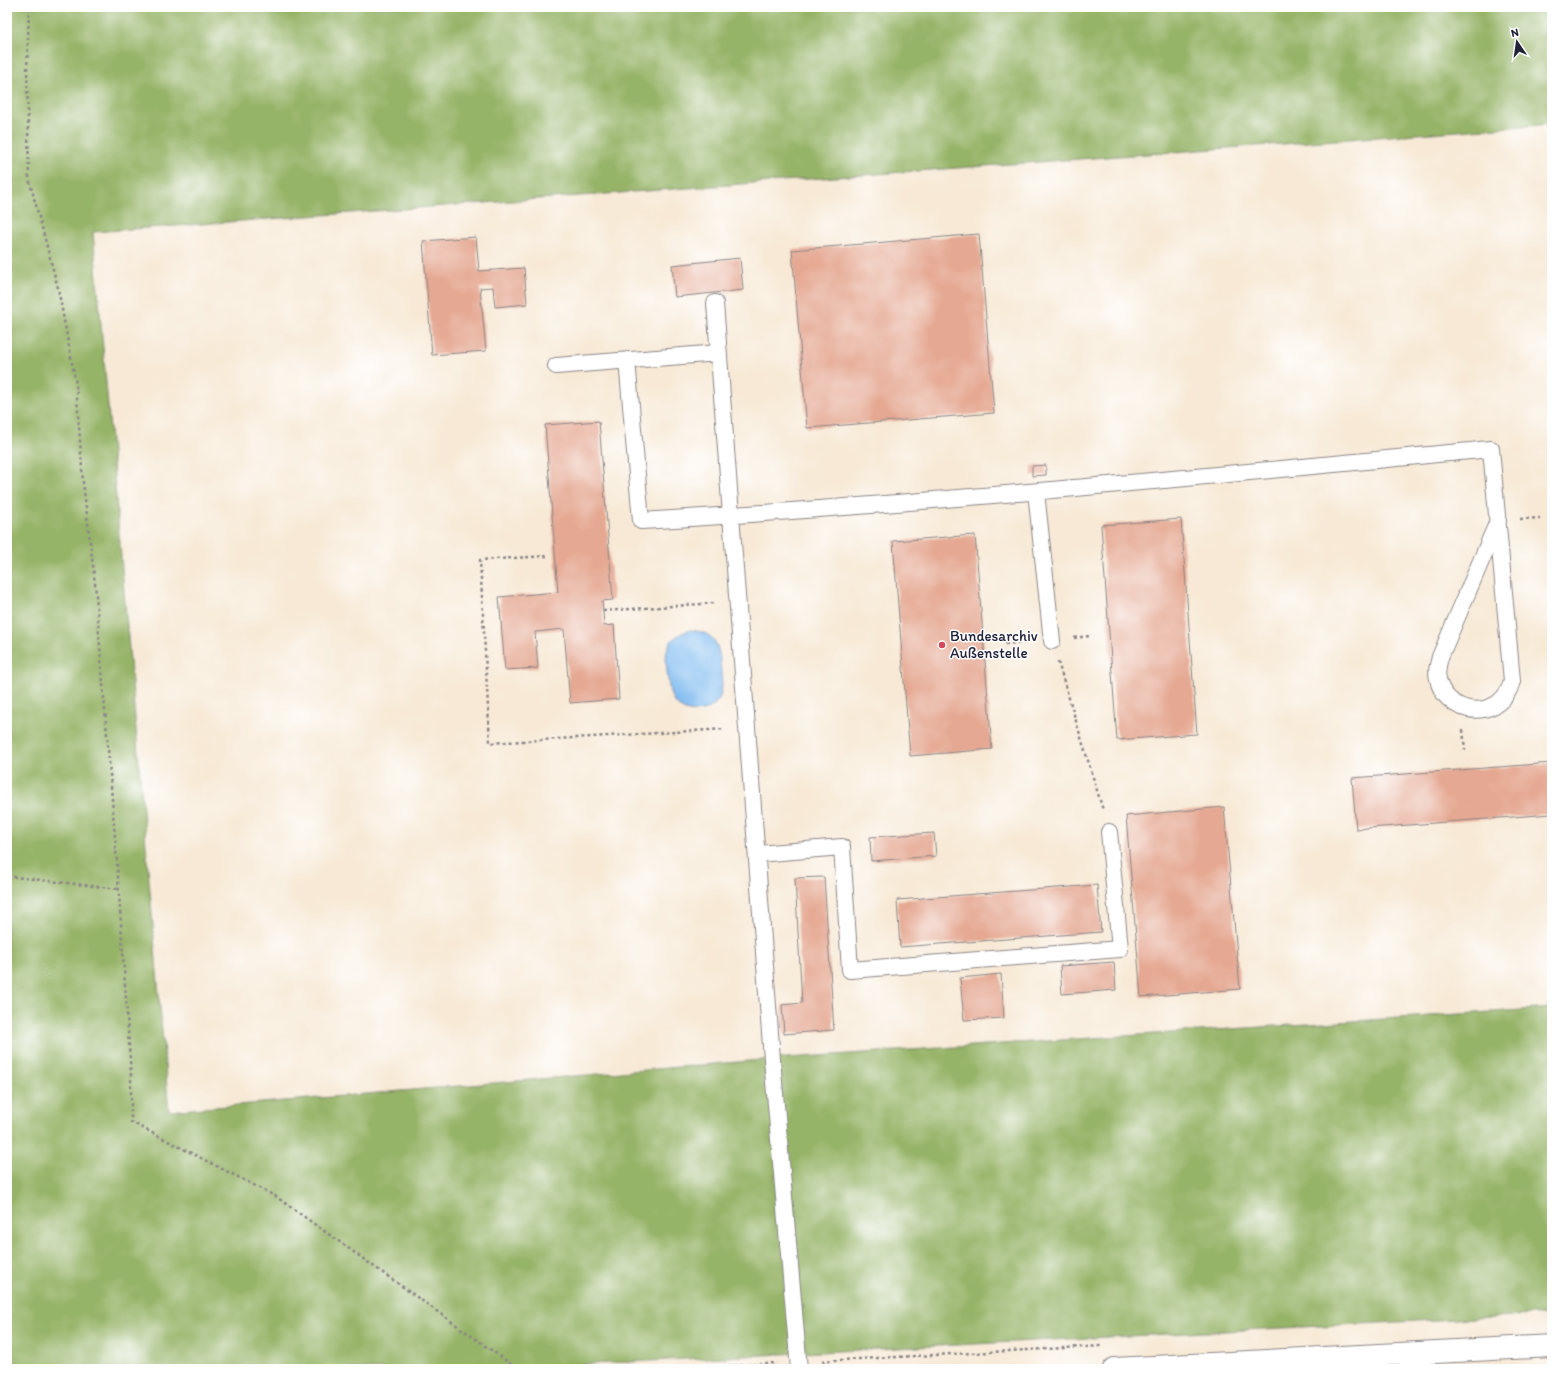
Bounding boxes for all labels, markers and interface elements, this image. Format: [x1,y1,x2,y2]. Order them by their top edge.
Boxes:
north arrow [1497,22,1537,62]
text: N [1510,26,1520,40]
place label: Bundesarchiv Außenstelle [950,627,1038,662]
marker: Bundesarchiv Außenstelle [937,640,947,650]

